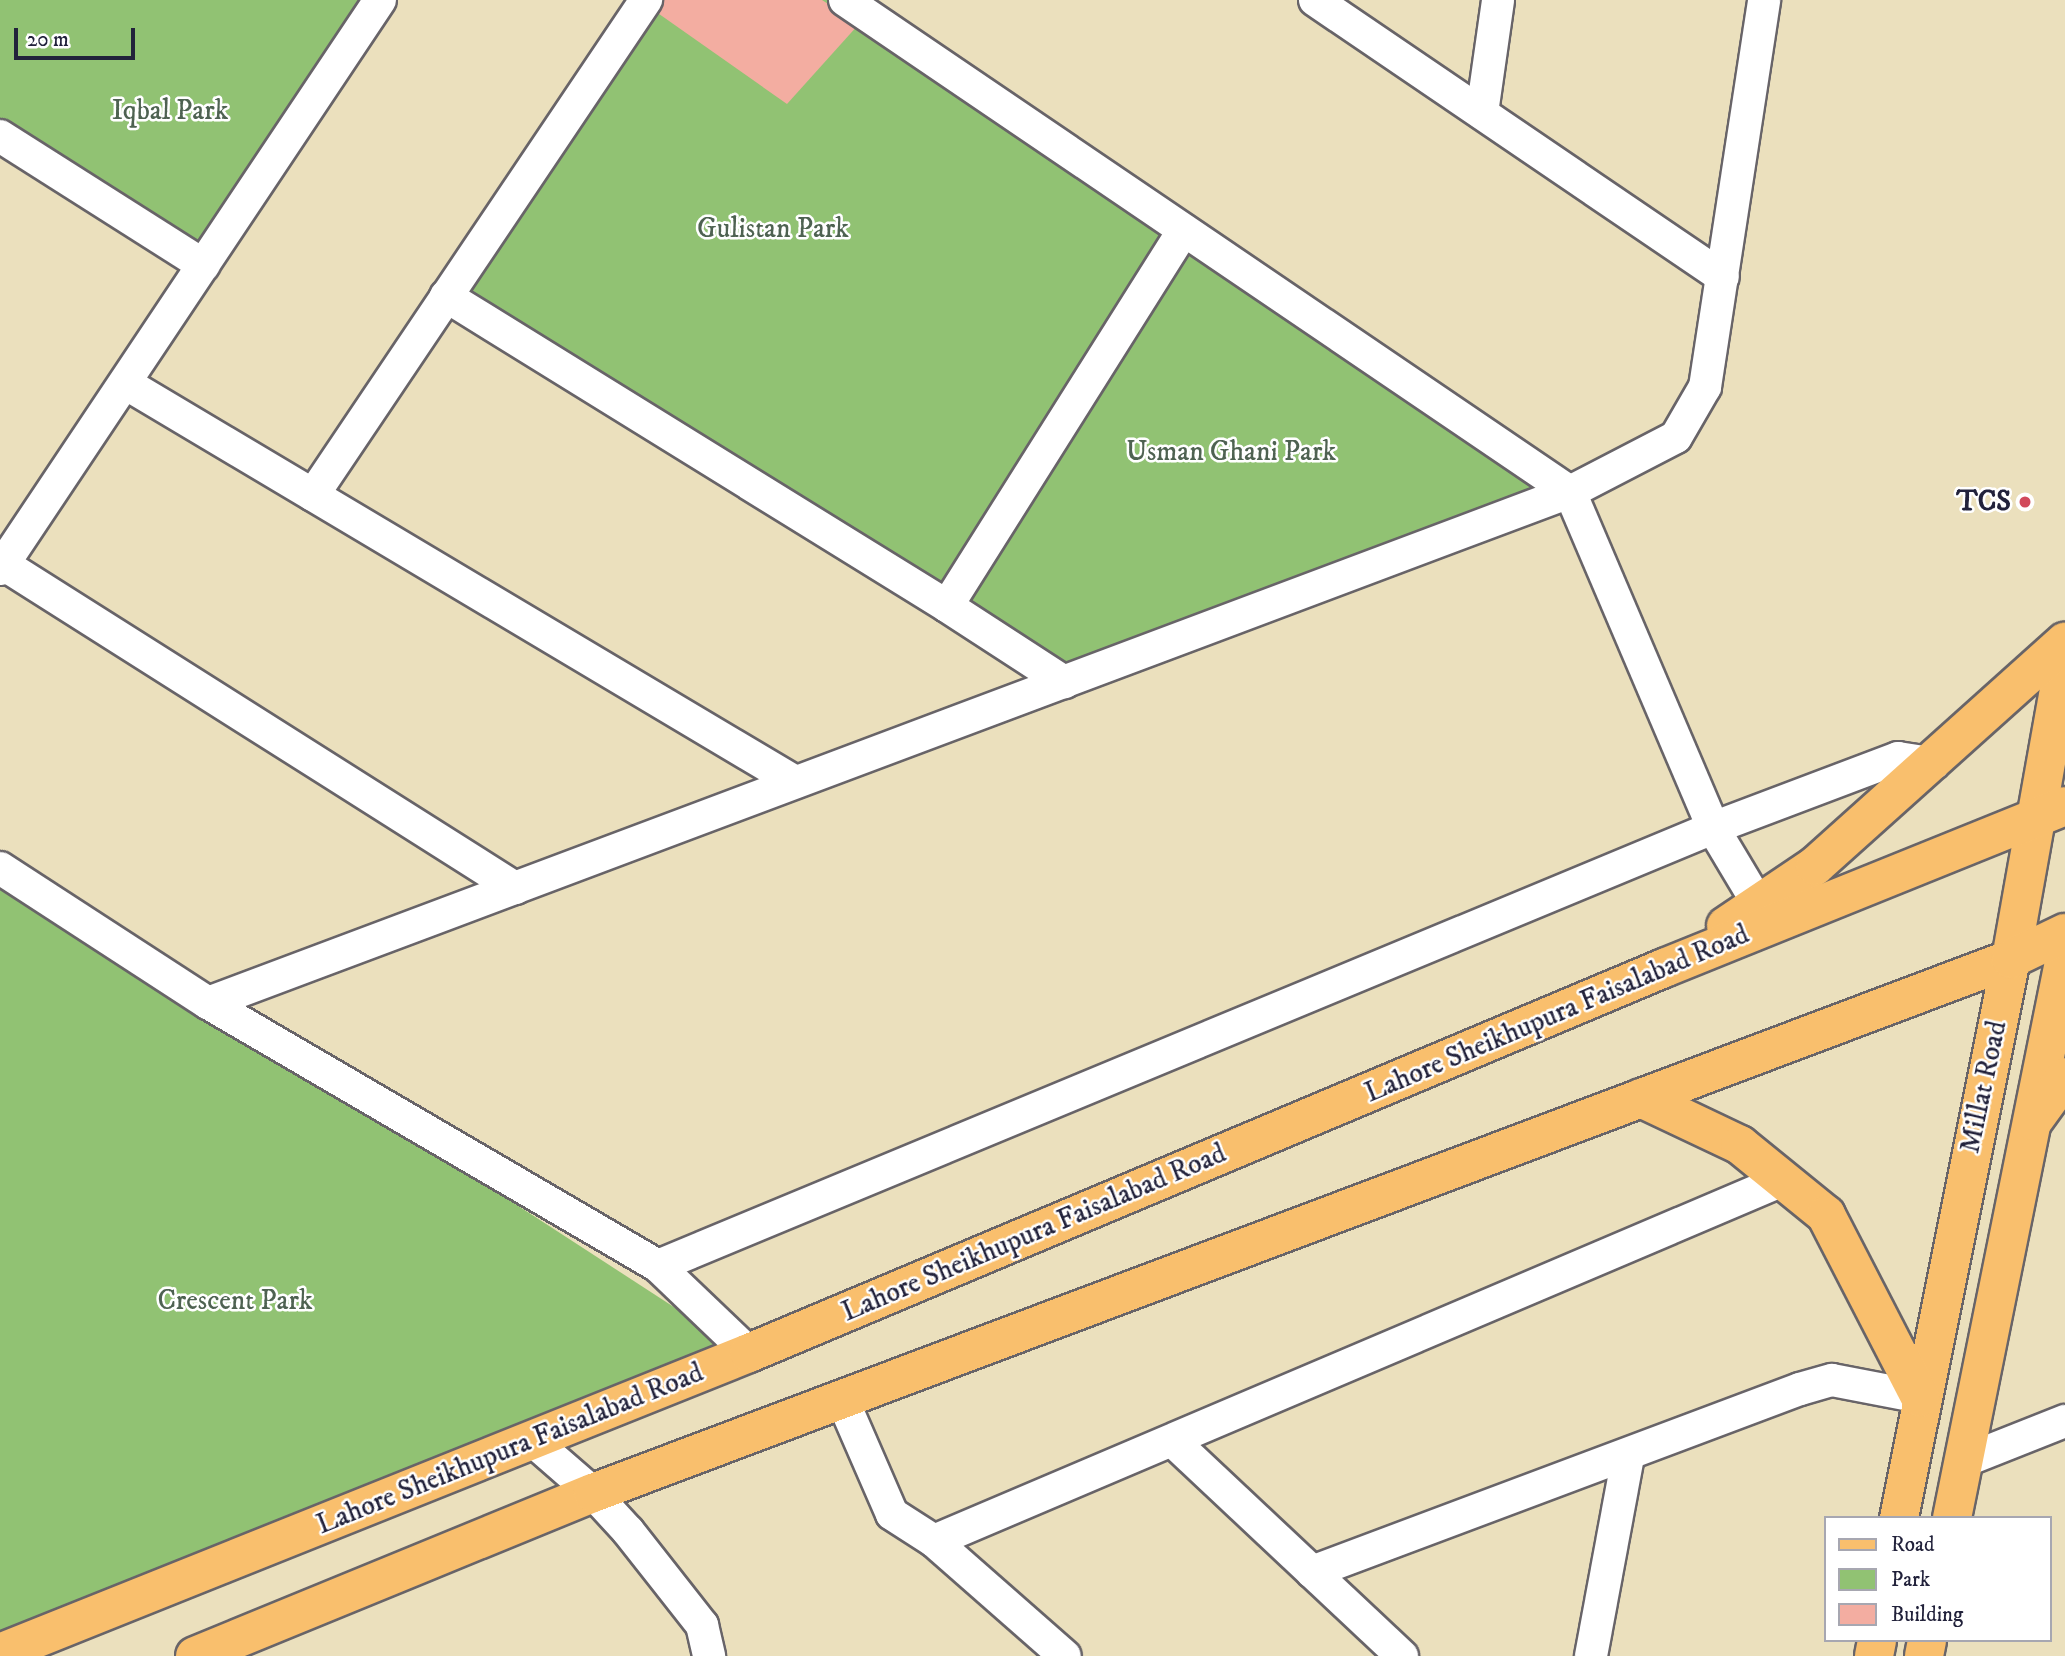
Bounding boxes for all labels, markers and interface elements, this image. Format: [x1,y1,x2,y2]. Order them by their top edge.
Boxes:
scale bar [18,14,138,58]
text: 20 m [27,27,69,53]
park label: Iqbal Park [112,94,228,128]
park label: Gulistan Park [697,212,849,246]
park label: Usman Ghani Park [1126,435,1336,469]
place label: TCS [1956,485,2011,519]
marker: TCS [2017,494,2033,510]
street label: Lahore Sheikhupura Faisalabad Road [1360,918,1754,1110]
street label: Millat Road [1954,1018,2014,1156]
street label: Lahore Sheikhupura Faisalabad Road [837,1137,1231,1329]
park label: Crescent Park [157,1284,313,1318]
street label: Lahore Sheikhupura Faisalabad Road [312,1356,708,1542]
legend [1824,1516,2051,1642]
text: Road [1891,1532,1935,1558]
text: Park [1891,1567,1930,1593]
text: Building [1891,1602,1963,1628]

